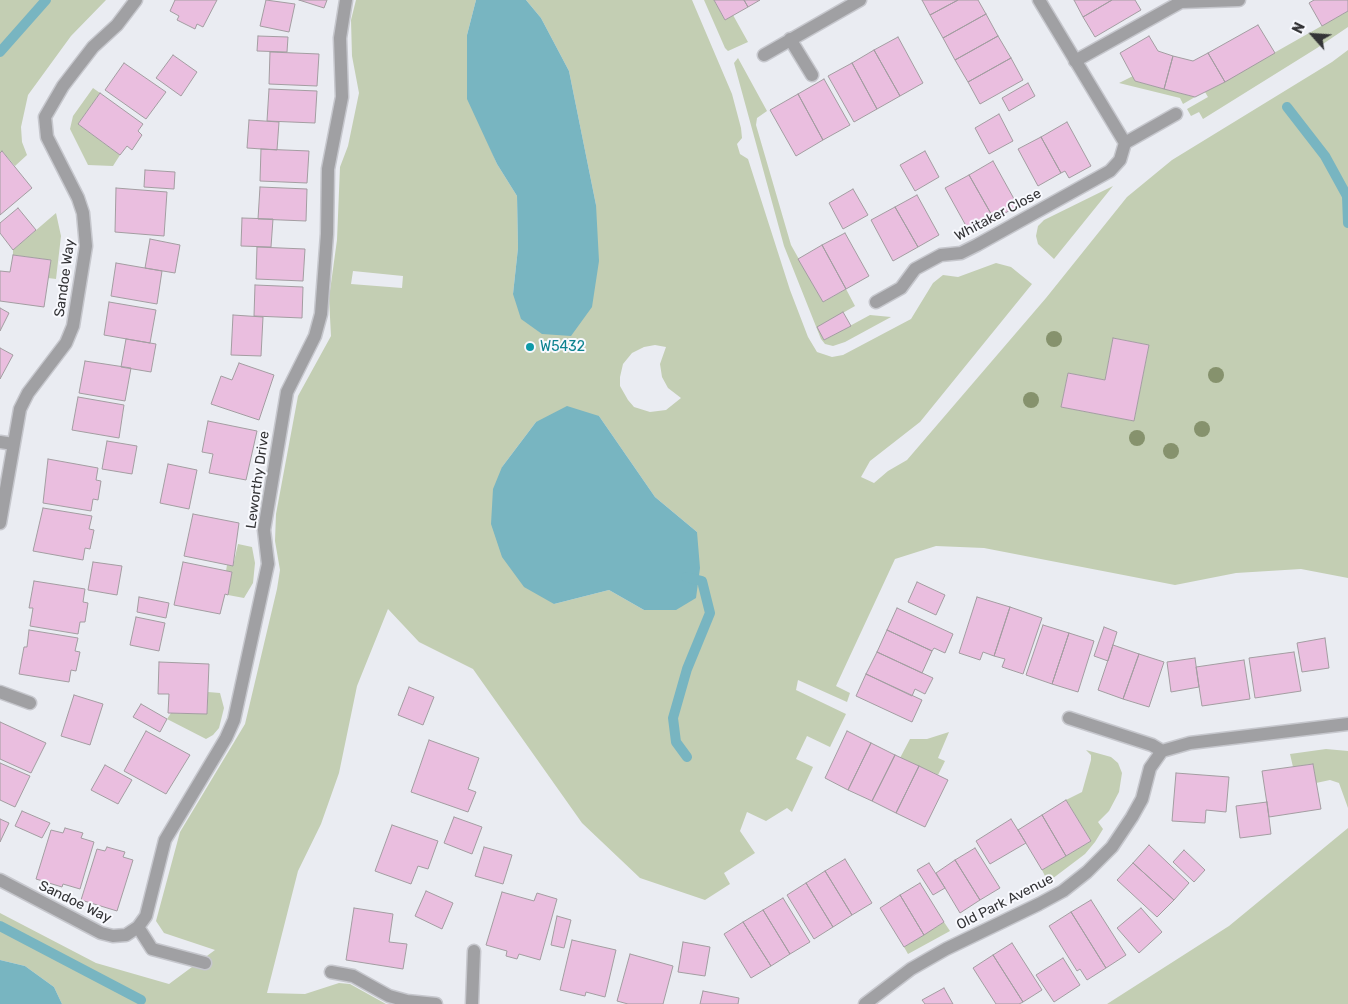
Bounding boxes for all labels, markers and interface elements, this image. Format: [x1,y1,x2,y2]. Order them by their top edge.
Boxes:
north arrow [1288,10,1338,60]
text: N [1289,20,1309,36]
street label: Whitaker Close [952,185,1044,245]
street label: Sandoe Way [51,238,79,318]
place label: W5432 [540,339,585,355]
marker: W5432 [524,341,536,353]
street label: Leworthy Drive [243,430,273,530]
street label: Old Park Avenue [954,870,1056,934]
street label: Sandoe Way [36,877,114,927]

